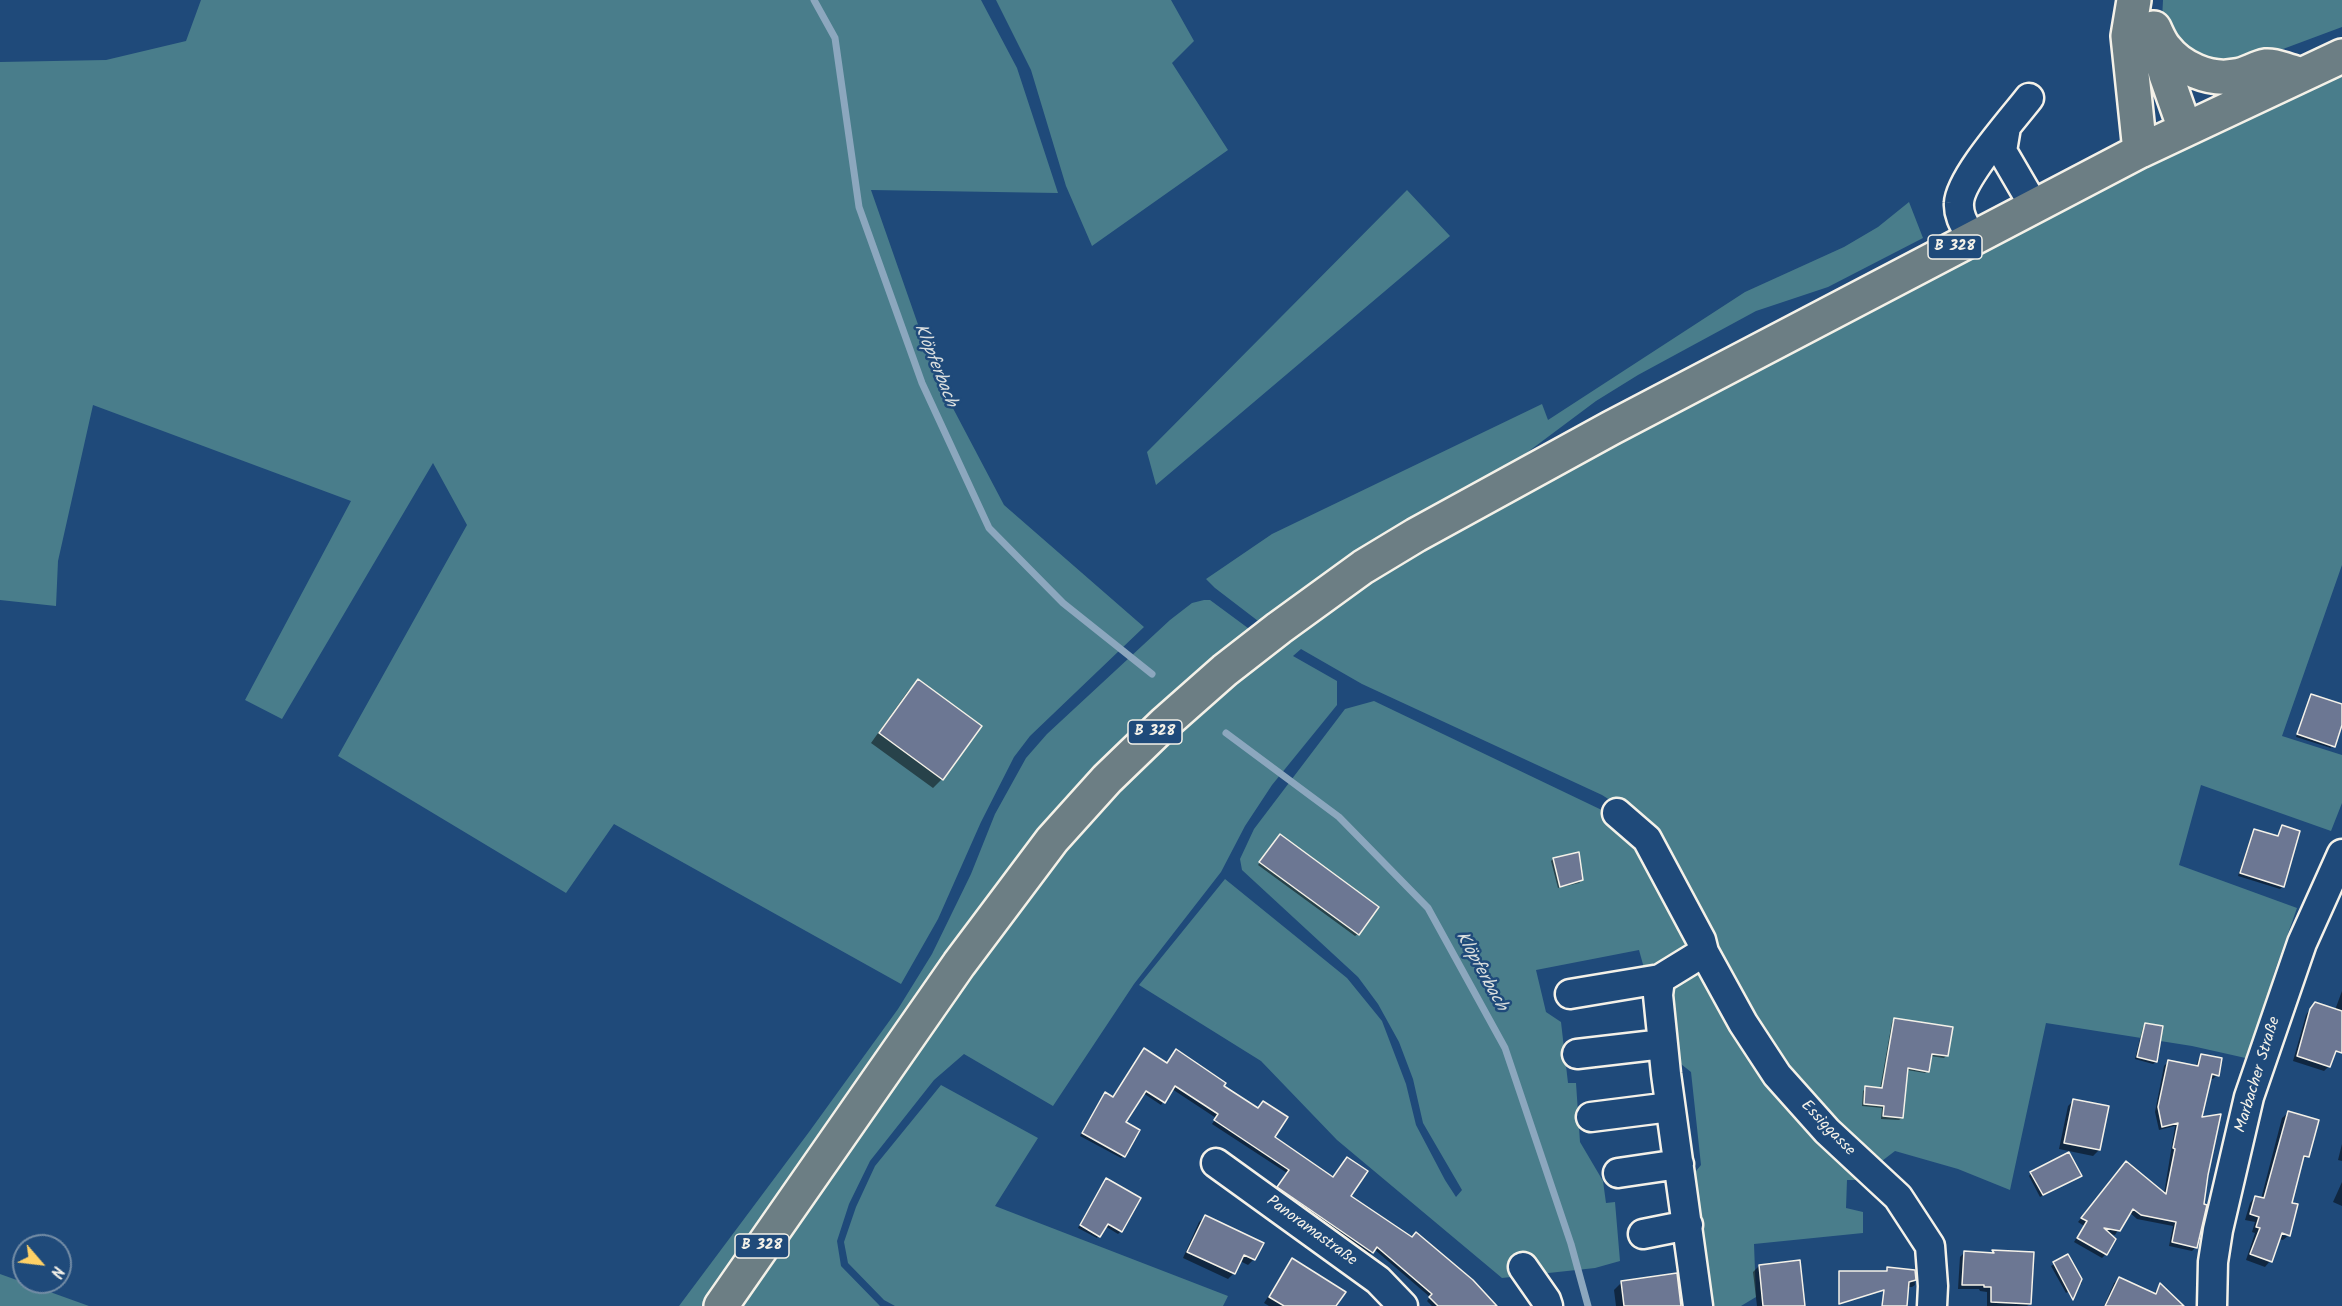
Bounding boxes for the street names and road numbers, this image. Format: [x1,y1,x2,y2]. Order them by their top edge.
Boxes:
road number: B 328 [1928,235,1982,259]
road number: B 328 [1128,720,1182,744]
street label: Marbacher Straße [2232,1015,2286,1135]
street label: Essiggasse [1796,1097,1858,1161]
street label: Panoramastraße [1262,1193,1360,1271]
road number: B 328 [735,1234,789,1258]

